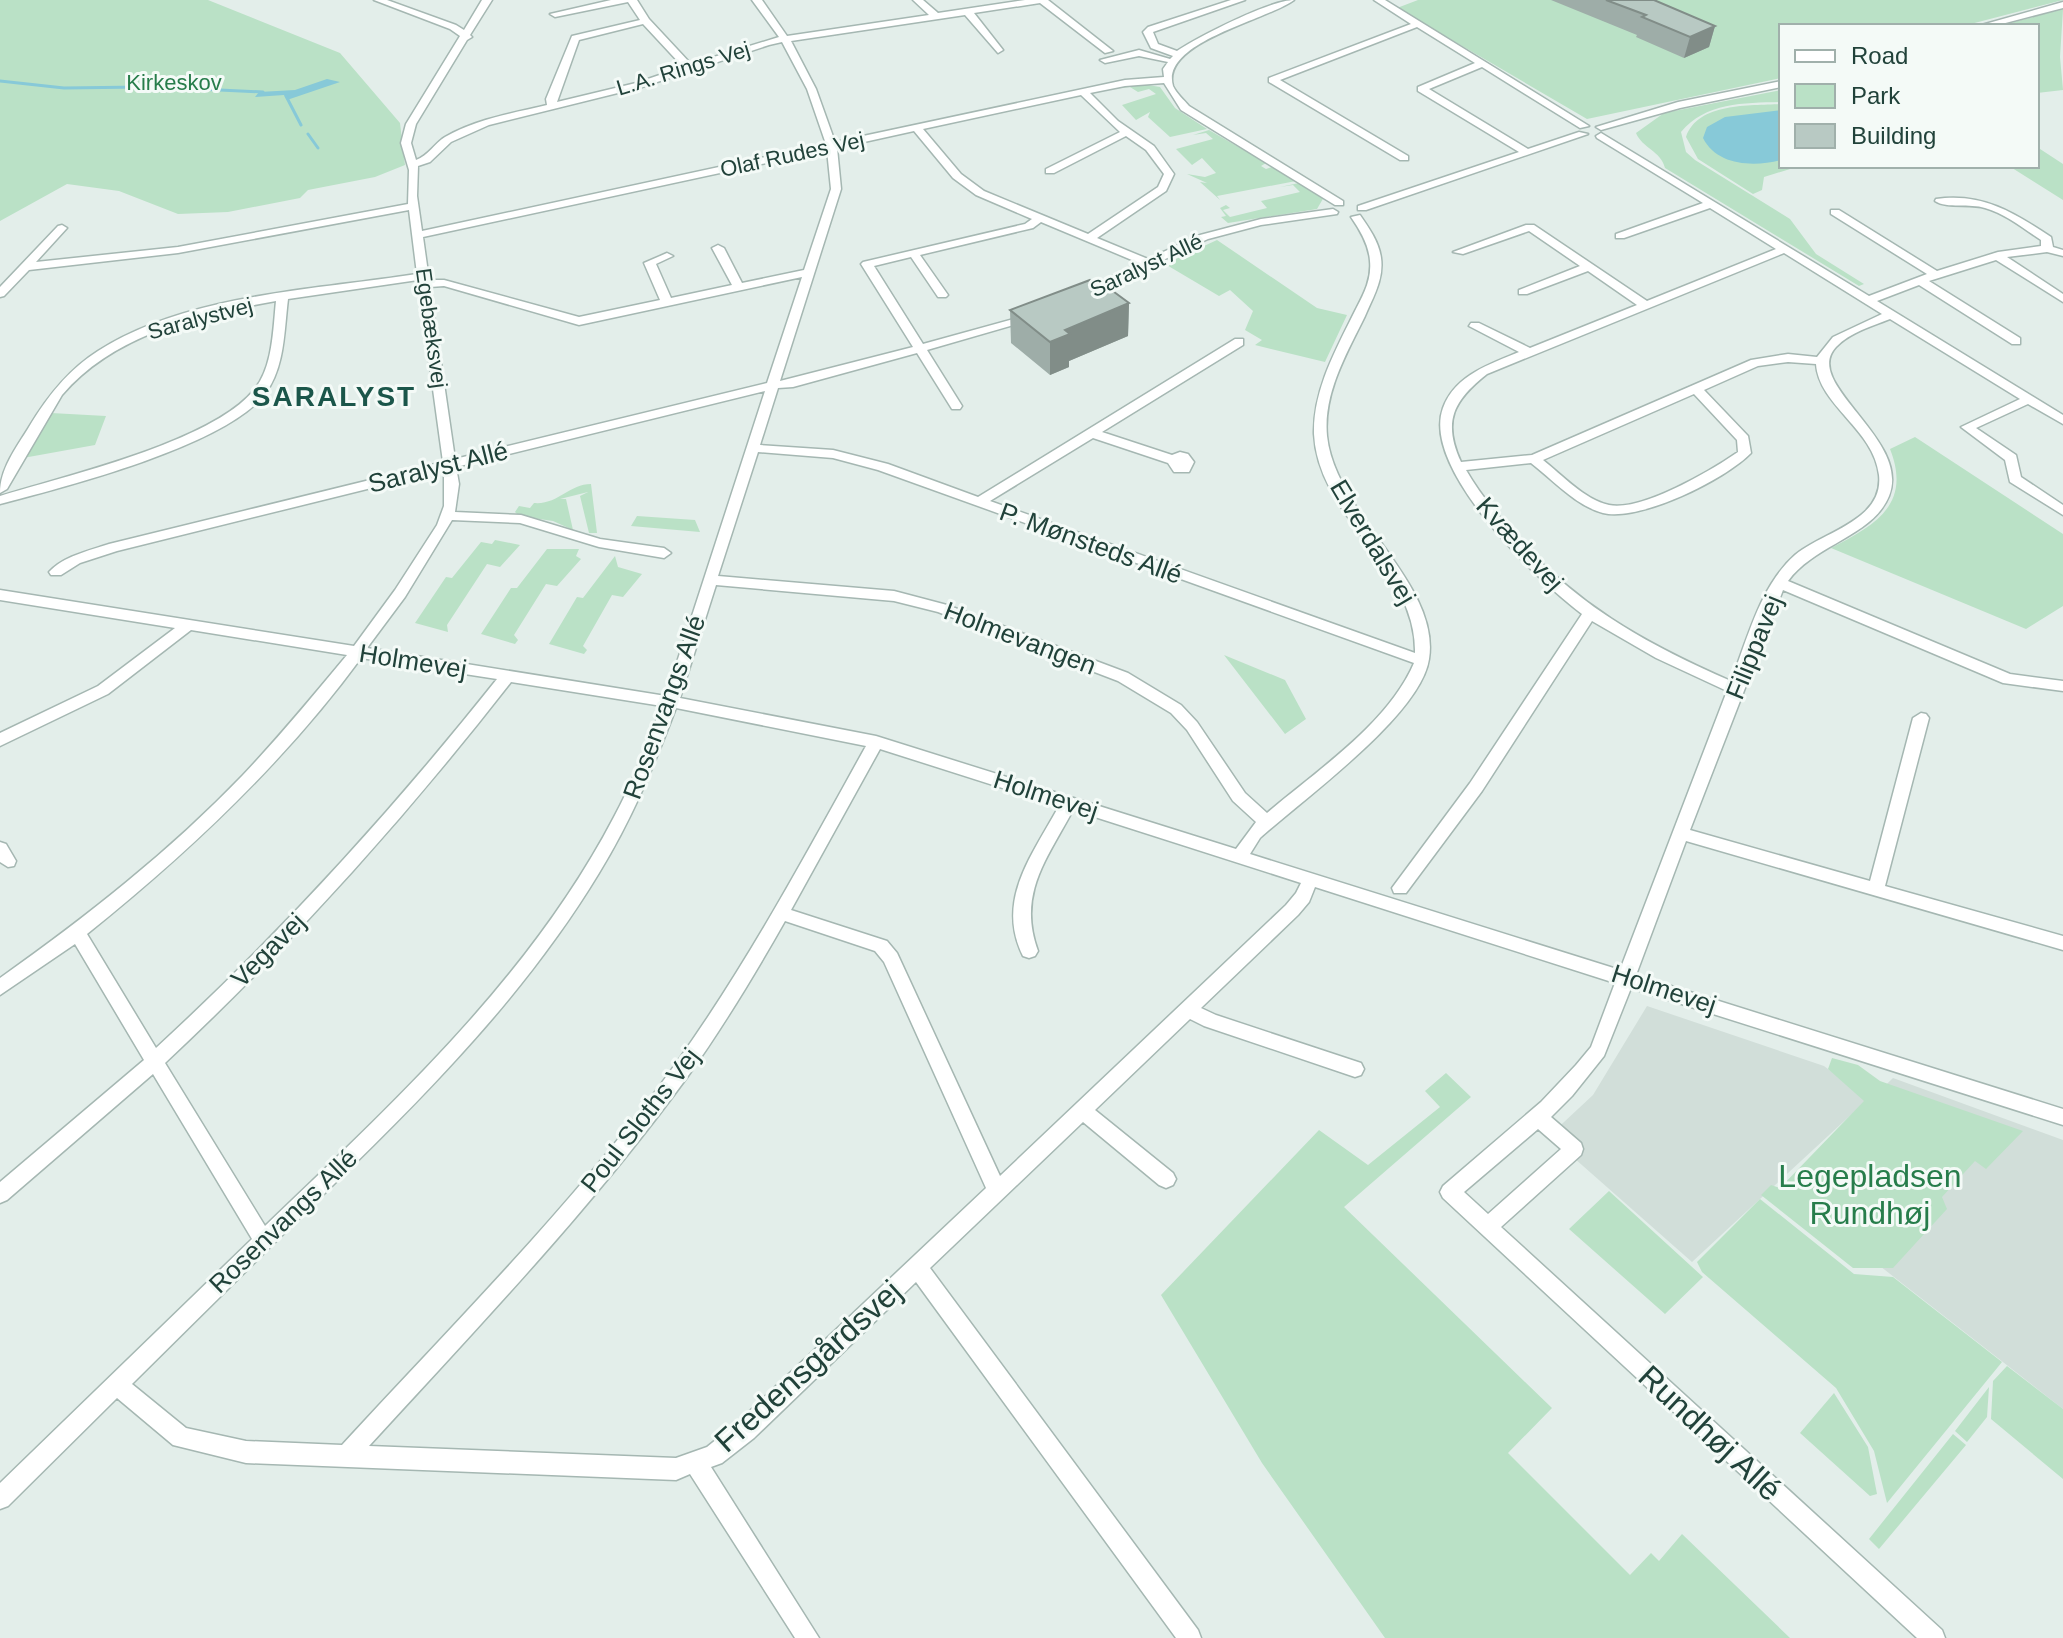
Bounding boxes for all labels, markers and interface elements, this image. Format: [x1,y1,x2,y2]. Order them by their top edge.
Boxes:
legend [1779,24,2039,168]
street label: L.A. Rings Vej [613,36,753,101]
text: Road [1851,42,1908,69]
park label: Kirkeskov [126,70,222,95]
text: Park [1851,82,1901,109]
text: Building [1851,122,1936,149]
street label: Olaf Rudes Vej [718,127,866,182]
street label: Saralyst Allé [1086,229,1206,302]
street label: Egebæksvej [411,266,452,390]
street label: Saralystvej [145,292,255,344]
district label: SARALYST [252,381,416,412]
street label: Saralyst Allé [365,435,511,499]
street label: Elverdalsvej [1324,474,1422,610]
street label: Kvædevej [1470,491,1570,597]
street label: P. Mønsteds Allé [996,496,1186,590]
street label: Filippavej [1720,590,1788,704]
street label: Holmevangen [940,595,1100,681]
street label: Rosenvangs Allé [617,611,711,803]
street label: Holmevej [357,638,469,684]
street label: Holmevej [990,764,1102,826]
street label: Vegavej [225,907,311,993]
street label: Holmevej [1608,958,1720,1020]
street label: Poul Sloths Vej [574,1042,706,1198]
street label: Rosenvangs Allé [203,1143,363,1299]
park label: Legepladsen Rundhøj [1778,1158,1962,1231]
street label: Fredensgårdsvej [707,1273,909,1459]
street label: Rundhøj Allé [1631,1358,1789,1508]

